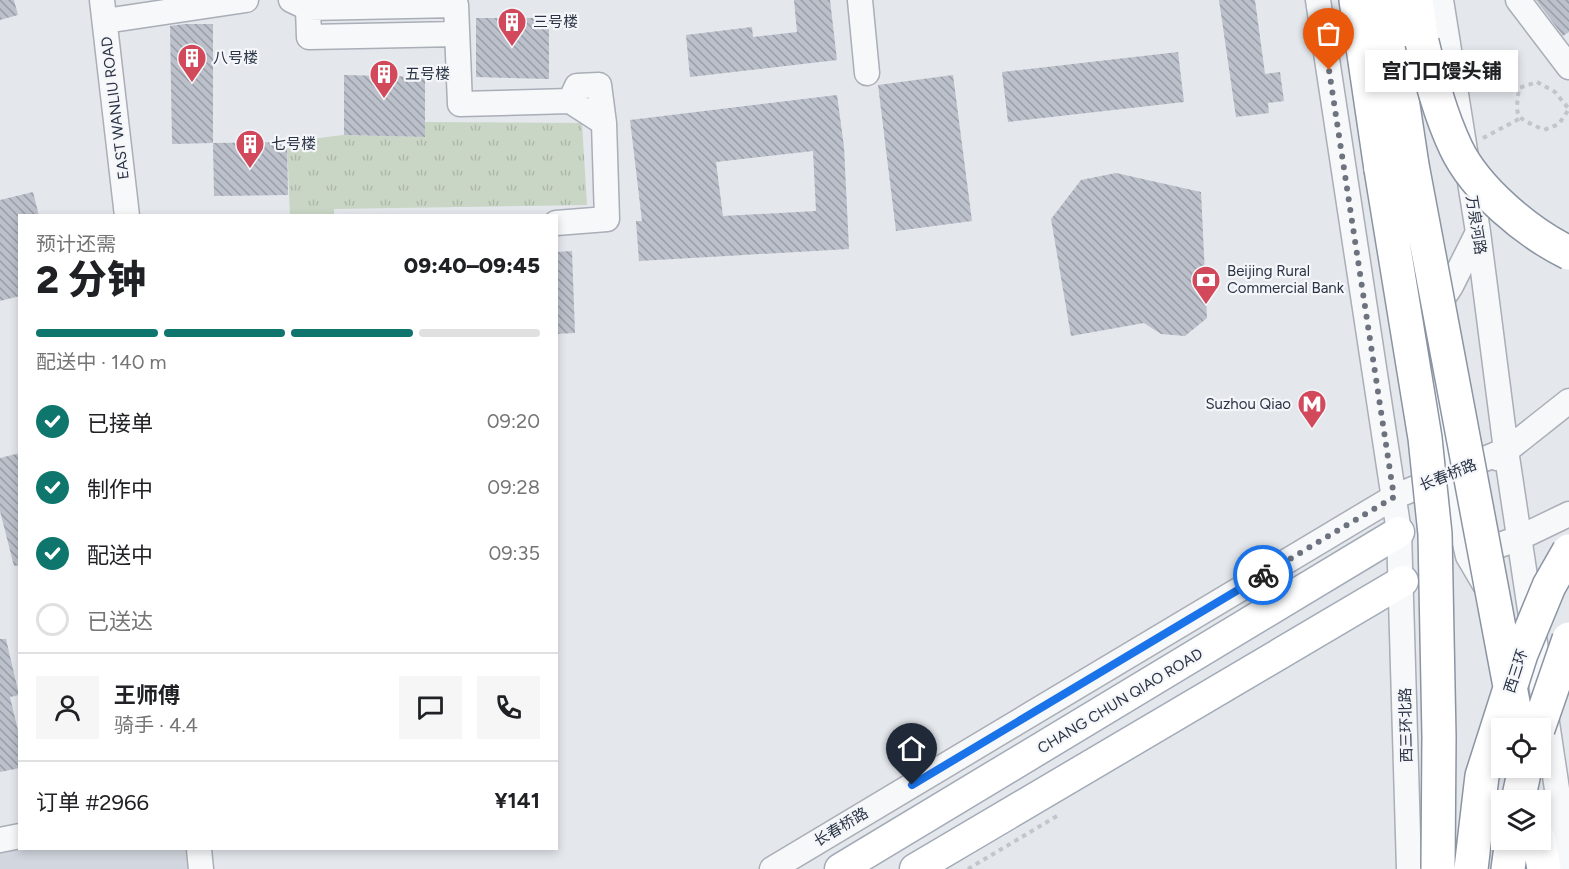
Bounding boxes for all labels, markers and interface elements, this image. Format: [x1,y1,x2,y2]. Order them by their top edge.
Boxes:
building icon: 三号楼 [496,6,528,48]
pin [1303,8,1354,70]
place label: 三号楼 [533,13,578,31]
icon: bag [1312,17,1345,50]
street label: EAST WANLIU ROAD [97,36,133,180]
building icon: 八号楼 [176,42,208,84]
place label: 八号楼 [213,49,258,67]
callout: 宫门口馒头铺 [1365,49,1518,91]
building icon: 五号楼 [368,58,400,100]
text: 宫门口馒头铺 [1382,59,1502,83]
place label: 五号楼 [405,65,450,83]
building icon: 七号楼 [234,128,266,170]
place label: 七号楼 [271,135,316,153]
street label: 万泉河路 [1462,194,1490,256]
text: 预计还需 [36,232,116,256]
text: 09:40–09:45 [404,252,540,279]
text: 2 分钟 [36,256,146,303]
place label: Beijing Rural Commercial Bank [1227,262,1345,297]
bank icon: Beijing Rural Commercial Bank [1190,264,1222,306]
text: 配送中 · 140 m [36,350,166,374]
metro station icon: Suzhou Qiao [1296,388,1328,430]
place label: Suzhou Qiao [1205,395,1291,413]
icon: check [36,405,69,438]
text: 09:20 [487,409,540,433]
text: 已接单 [87,410,153,437]
street label: 长春桥路 [1417,455,1479,495]
icon: check [36,471,69,504]
text: 09:28 [487,475,540,499]
text: 制作中 [87,476,153,503]
icon: check [36,537,69,570]
text: 09:35 [488,541,540,565]
text: 配送中 [87,542,153,569]
courier [1233,545,1293,605]
icon: bike [1247,559,1280,592]
text: 已送达 [87,608,153,635]
street label: CHANG CHUN QIAO ROAD [1034,645,1206,757]
street label: 西三环 [1500,647,1532,695]
button: person [36,676,99,739]
button: chat [399,676,462,739]
button: phone [477,676,540,739]
text: 王师傅 [114,682,180,709]
street label: 西三环北路 [1396,687,1416,763]
text: 骑手 · 4.4 [114,713,198,737]
map controls [1491,718,1551,850]
button: locate [1491,718,1551,778]
pin [886,723,937,785]
icon: home [895,732,928,765]
text: ¥141 [494,787,540,814]
text: 订单 #2966 [36,789,149,816]
button: layers [1491,790,1551,850]
street label: 长春桥路 [811,804,871,850]

